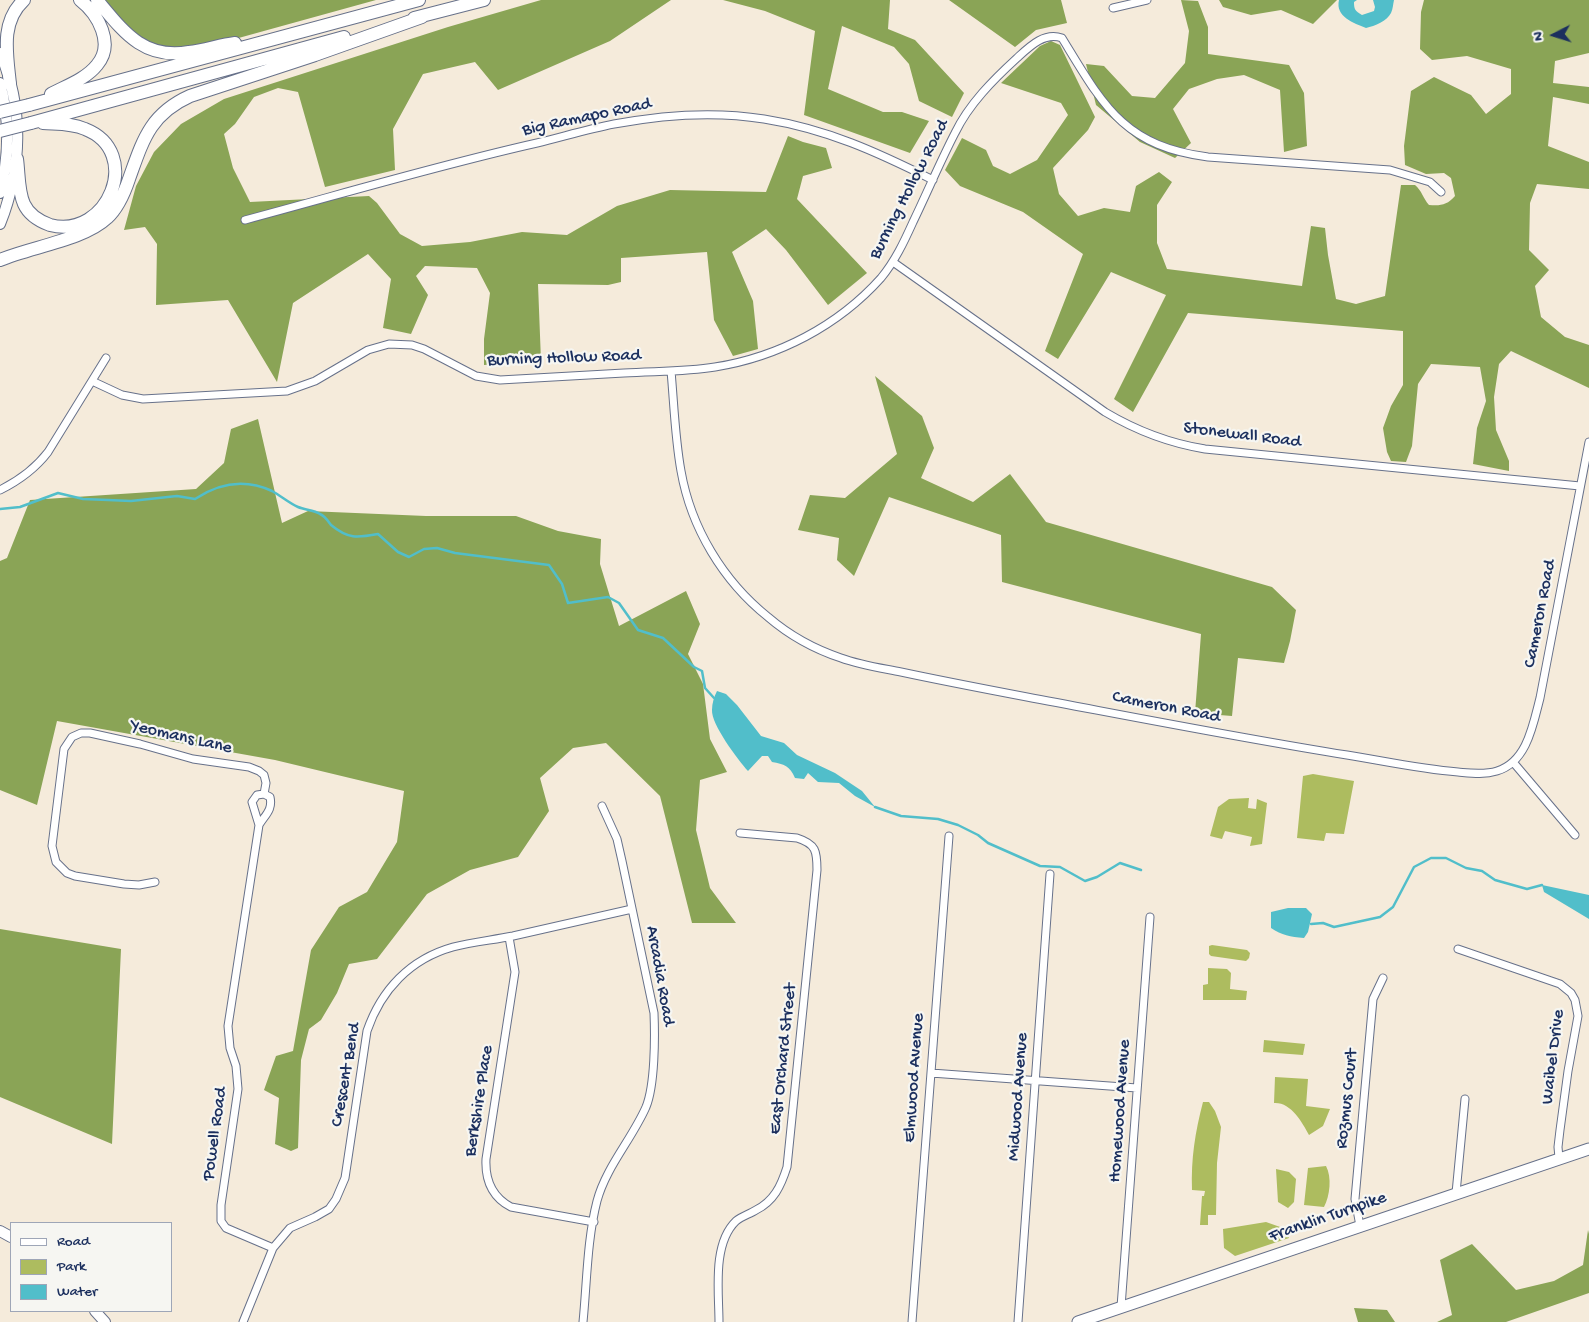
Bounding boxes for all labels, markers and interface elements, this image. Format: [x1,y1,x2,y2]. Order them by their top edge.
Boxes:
north arrow [1529,10,1579,60]
text: N [1530,31,1547,42]
street label: Big Ramapo Road [520,94,654,142]
street label: Burning Hollow Road [865,117,955,263]
street label: Burning Hollow Road [487,346,641,372]
street label: Stonewall Road [1182,418,1302,454]
street label: Cameron Road [1520,558,1562,670]
street label: Cameron Road [1110,687,1222,729]
street label: Yeomans Lane [128,716,234,760]
street label: Arcadia Road [640,924,678,1028]
street label: East Orchard Street [765,982,803,1136]
street label: Waibel Drive [1537,1008,1571,1106]
street label: Elmwood Avenue [900,1013,930,1143]
street label: Crescent Bend [327,1021,367,1129]
street label: Midwood Avenue [1004,1032,1034,1162]
street label: Homewood Avenue [1105,1039,1137,1183]
street label: Berkshire Place [461,1044,499,1158]
street label: Rozmus Court [1332,1048,1364,1150]
street label: Powell Road [199,1086,233,1182]
street label: Franklin Turnpike [1266,1188,1390,1248]
legend [10,1222,172,1312]
text: Road [57,1233,90,1251]
text: Park [57,1258,86,1276]
text: Water [57,1283,97,1301]

